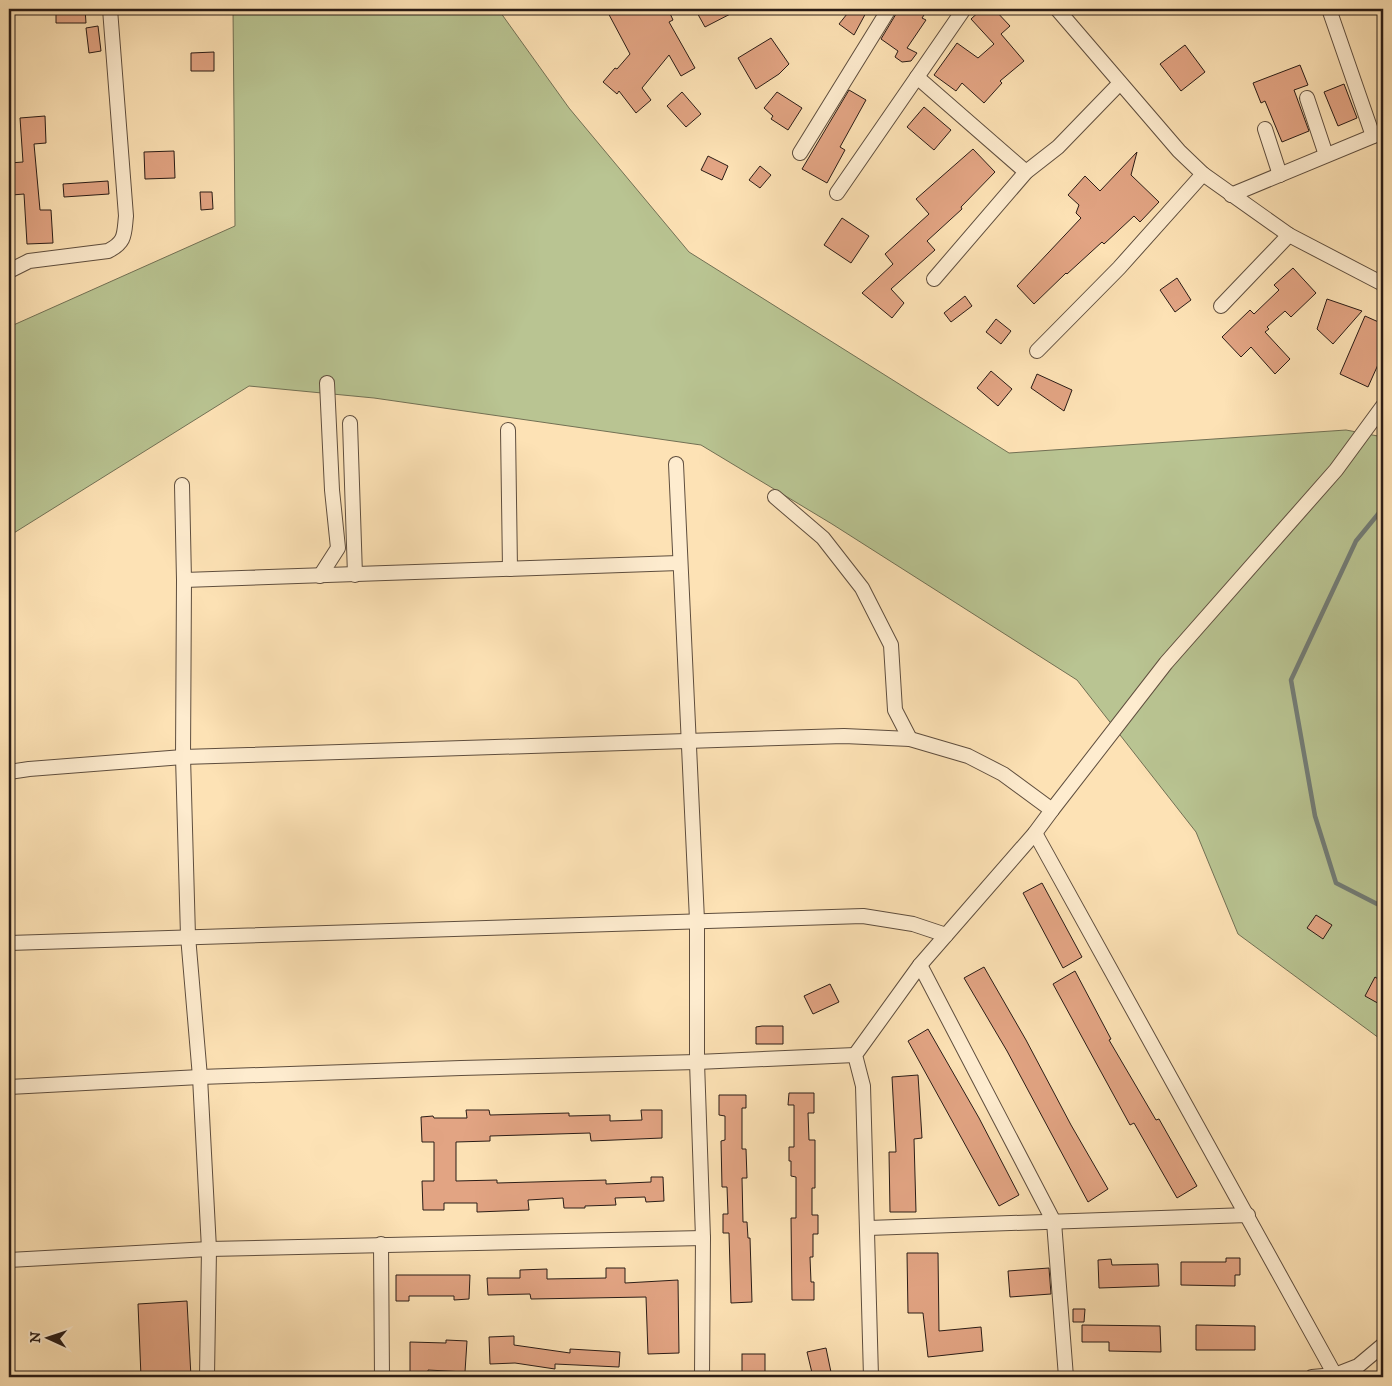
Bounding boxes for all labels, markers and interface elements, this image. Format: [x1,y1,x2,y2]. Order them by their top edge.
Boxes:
north arrow [22,1314,72,1364]
text: N [27,1331,45,1344]

